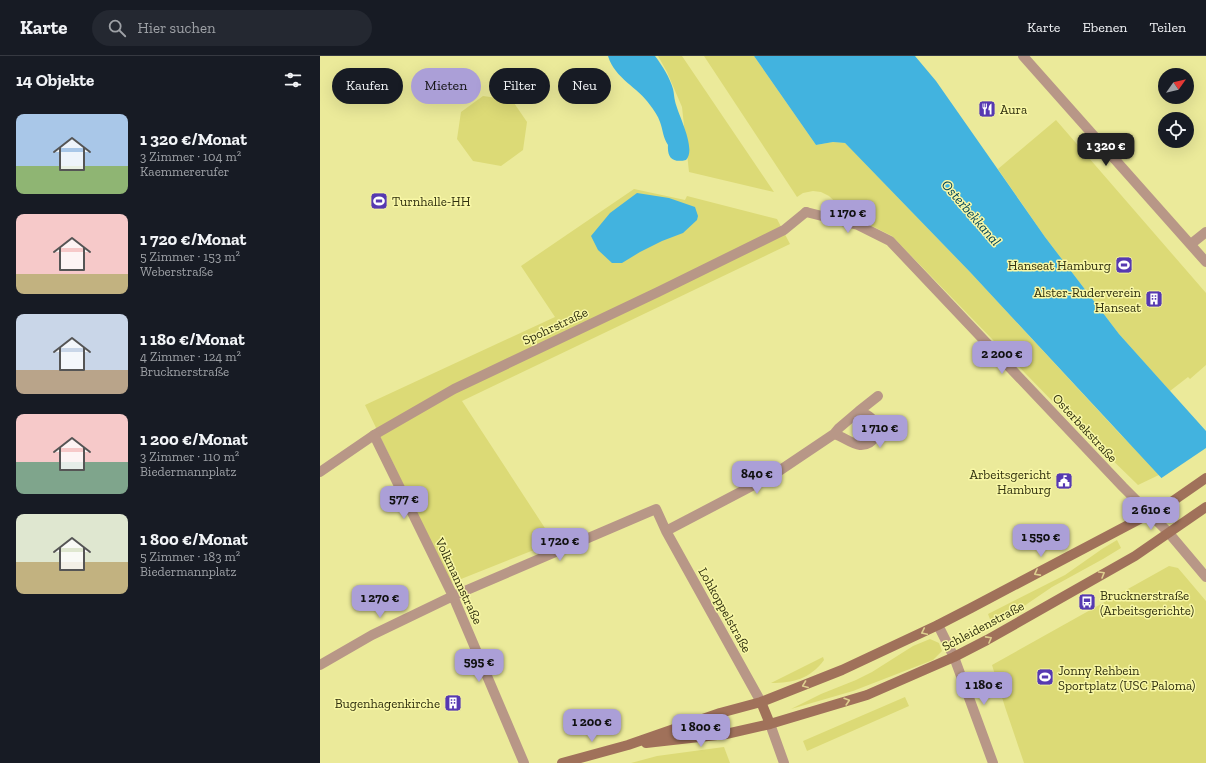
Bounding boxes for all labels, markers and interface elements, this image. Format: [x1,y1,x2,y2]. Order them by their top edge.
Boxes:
search box [92,10,372,46]
text: Karte [20,16,68,39]
icon: search [106,17,128,39]
text: Hier suchen [138,19,216,37]
text: Karte [1027,19,1060,36]
text: Ebenen [1082,19,1127,36]
text: Teilen [1149,19,1186,36]
chip: Kaufen [332,68,403,104]
chip: Mieten [411,68,481,104]
chip: Filter [489,68,550,104]
chip: Neu [558,68,611,104]
north arrow [1158,68,1194,104]
map controls [1158,68,1194,148]
icon: filters [282,69,304,91]
text: 14 Objekte [16,70,94,90]
restaurant icon: Aura [977,99,997,119]
place label: Aura [1000,102,1028,117]
button: locate [1158,112,1194,148]
text: 1 320 €/Monat [140,129,247,149]
icon: home [48,130,96,178]
pin: 1 320 € [1069,133,1143,167]
text: 1 320 € [1086,138,1126,153]
text: 3 Zimmer · 104 m² [140,149,241,164]
text: Kaemmererufer [140,164,229,179]
water label: Osterbekkanal [938,177,1004,249]
sports icon: Turnhalle-HH [369,191,389,211]
place label: Turnhalle-HH [392,194,471,209]
pin: 1 170 € [811,200,885,234]
text: 1 170 € [830,205,866,220]
text: 1 720 €/Monat [140,229,246,249]
icon: home [48,230,96,278]
text: 5 Zimmer · 153 m² [140,249,240,264]
sports icon: Hanseat Hamburg [1114,255,1134,275]
place label: Hanseat Hamburg [1008,258,1111,273]
text: Weberstraße [140,264,213,279]
place label: Alster-Ruderverein Hanseat [1034,285,1142,315]
building icon: Alster-Ruderverein Hanseat [1144,289,1164,309]
street label: Spohrstraße [520,304,590,348]
text: 1 180 €/Monat [140,329,245,349]
icon: home [48,330,96,378]
pin: 2 200 € [965,341,1039,375]
text: 2 200 € [981,346,1023,361]
text: 4 Zimmer · 124 m² [140,349,241,364]
text: Brucknerstraße [140,364,229,379]
street label: Osterbekstraße [1049,391,1121,465]
pin: 1 710 € [843,415,917,449]
text: 1 710 € [862,420,899,435]
text: 1 200 €/Monat [140,429,248,449]
icon: home [48,430,96,478]
text: 3 Zimmer · 110 m² [140,449,239,464]
pin: 840 € [729,461,785,495]
text: Biedermannplatz [140,464,236,479]
text: 840 € [741,466,773,481]
place label: Arbeitsgericht Hamburg [969,467,1051,497]
public building icon: Arbeitsgericht Hamburg [1054,471,1074,491]
pin: 577 € [376,486,432,520]
text: 577 € [389,491,419,506]
pin: 2 610 € [1114,497,1188,531]
text: 2 610 € [1131,502,1171,517]
pin: 1 550 € [1004,524,1078,558]
pin: 1 720 € [523,528,597,562]
text: 1 800 €/Monat [140,529,248,549]
text: 1 550 € [1022,529,1060,544]
icon: home [48,530,96,578]
text: 1 720 € [541,533,579,548]
street label: Volkmannstraße [432,534,486,627]
text: 5 Zimmer · 183 m² [140,549,240,564]
text: Biedermannplatz [140,564,236,579]
street label: Lohkoppelstraße [695,565,755,655]
one-way arrow [1034,568,1041,576]
one-way arrow [1098,572,1105,579]
pin: 1 270 € [343,585,417,619]
place label: Brucknerstraße (Arbeitsgerichte) [1100,588,1194,618]
text: 1 270 € [361,590,399,605]
bus stop icon: Brucknerstraße (Arbeitsgerichte) [1077,592,1097,612]
street label: Schleidenstraße [939,598,1027,654]
one-way arrow [921,627,928,635]
one-way arrow [985,636,992,643]
pin: 595 € [451,649,507,683]
text: 595 € [464,654,494,669]
place label: Jonny Rehbein Sportplatz (USC Paloma) [1058,663,1196,693]
sports icon: Jonny Rehbein Sportplatz (USC Paloma) [1035,667,1055,687]
pin: 1 180 € [947,672,1021,706]
text: 1 180 € [965,677,1003,692]
one-way arrow [802,680,809,688]
building icon: Bugenhagenkirche [443,693,463,713]
place label: Bugenhagenkirche [335,696,440,711]
one-way arrow [844,697,851,706]
pin: 1 200 € [555,709,629,743]
text: 1 200 € [572,714,612,729]
pin: 1 800 € [664,714,738,748]
text: 1 800 € [681,719,721,734]

